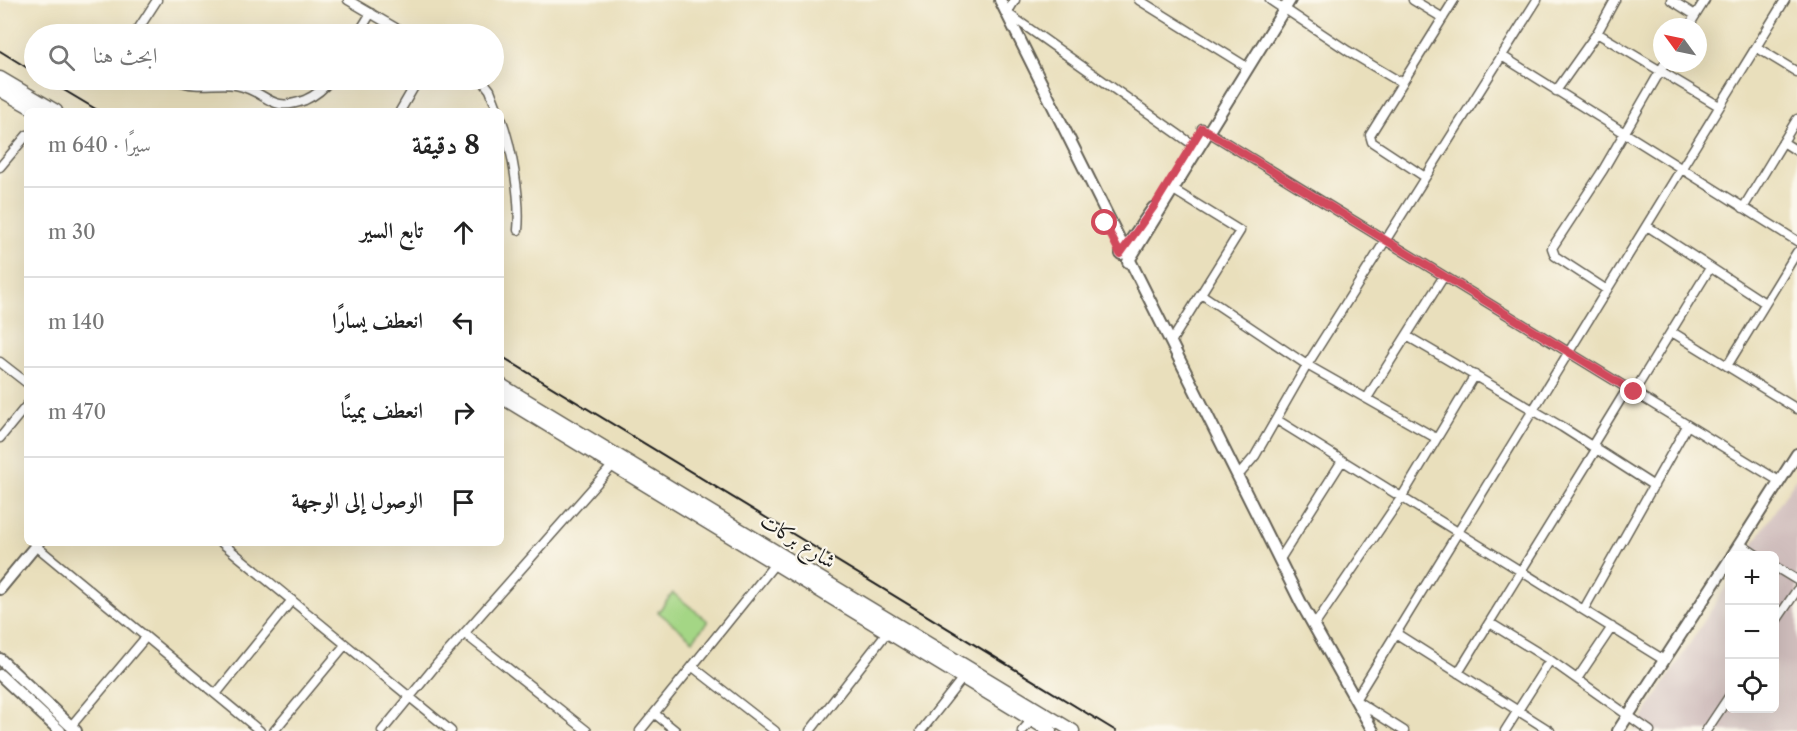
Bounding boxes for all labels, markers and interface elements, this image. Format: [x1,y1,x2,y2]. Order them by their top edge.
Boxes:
north arrow [1653,18,1707,72]
search box [24,24,504,90]
icon: search [45,41,78,74]
text: ابحث هنا [93,42,158,69]
text: 8 دقيقة [412,129,480,161]
text: سيرًا · 640 m [48,133,151,157]
route start [1091,209,1117,235]
icon: ahead [447,216,480,249]
text: تابع السير [360,217,423,244]
text: 30 m [48,220,96,244]
icon: left [447,306,480,339]
text: انعطف يسارًا [332,307,423,334]
text: 140 m [48,310,105,334]
route end [1620,378,1646,404]
icon: right [447,396,480,429]
text: انعطف يمينًا [341,397,423,424]
text: 470 m [48,400,106,424]
icon: arrive [447,486,480,519]
text: الوصول إلى الوجهة [291,487,423,514]
street label: شارع بركات [753,508,841,579]
map controls [1725,551,1779,713]
button: + [1725,551,1779,605]
button: − [1725,605,1779,659]
button: locate [1725,659,1779,713]

